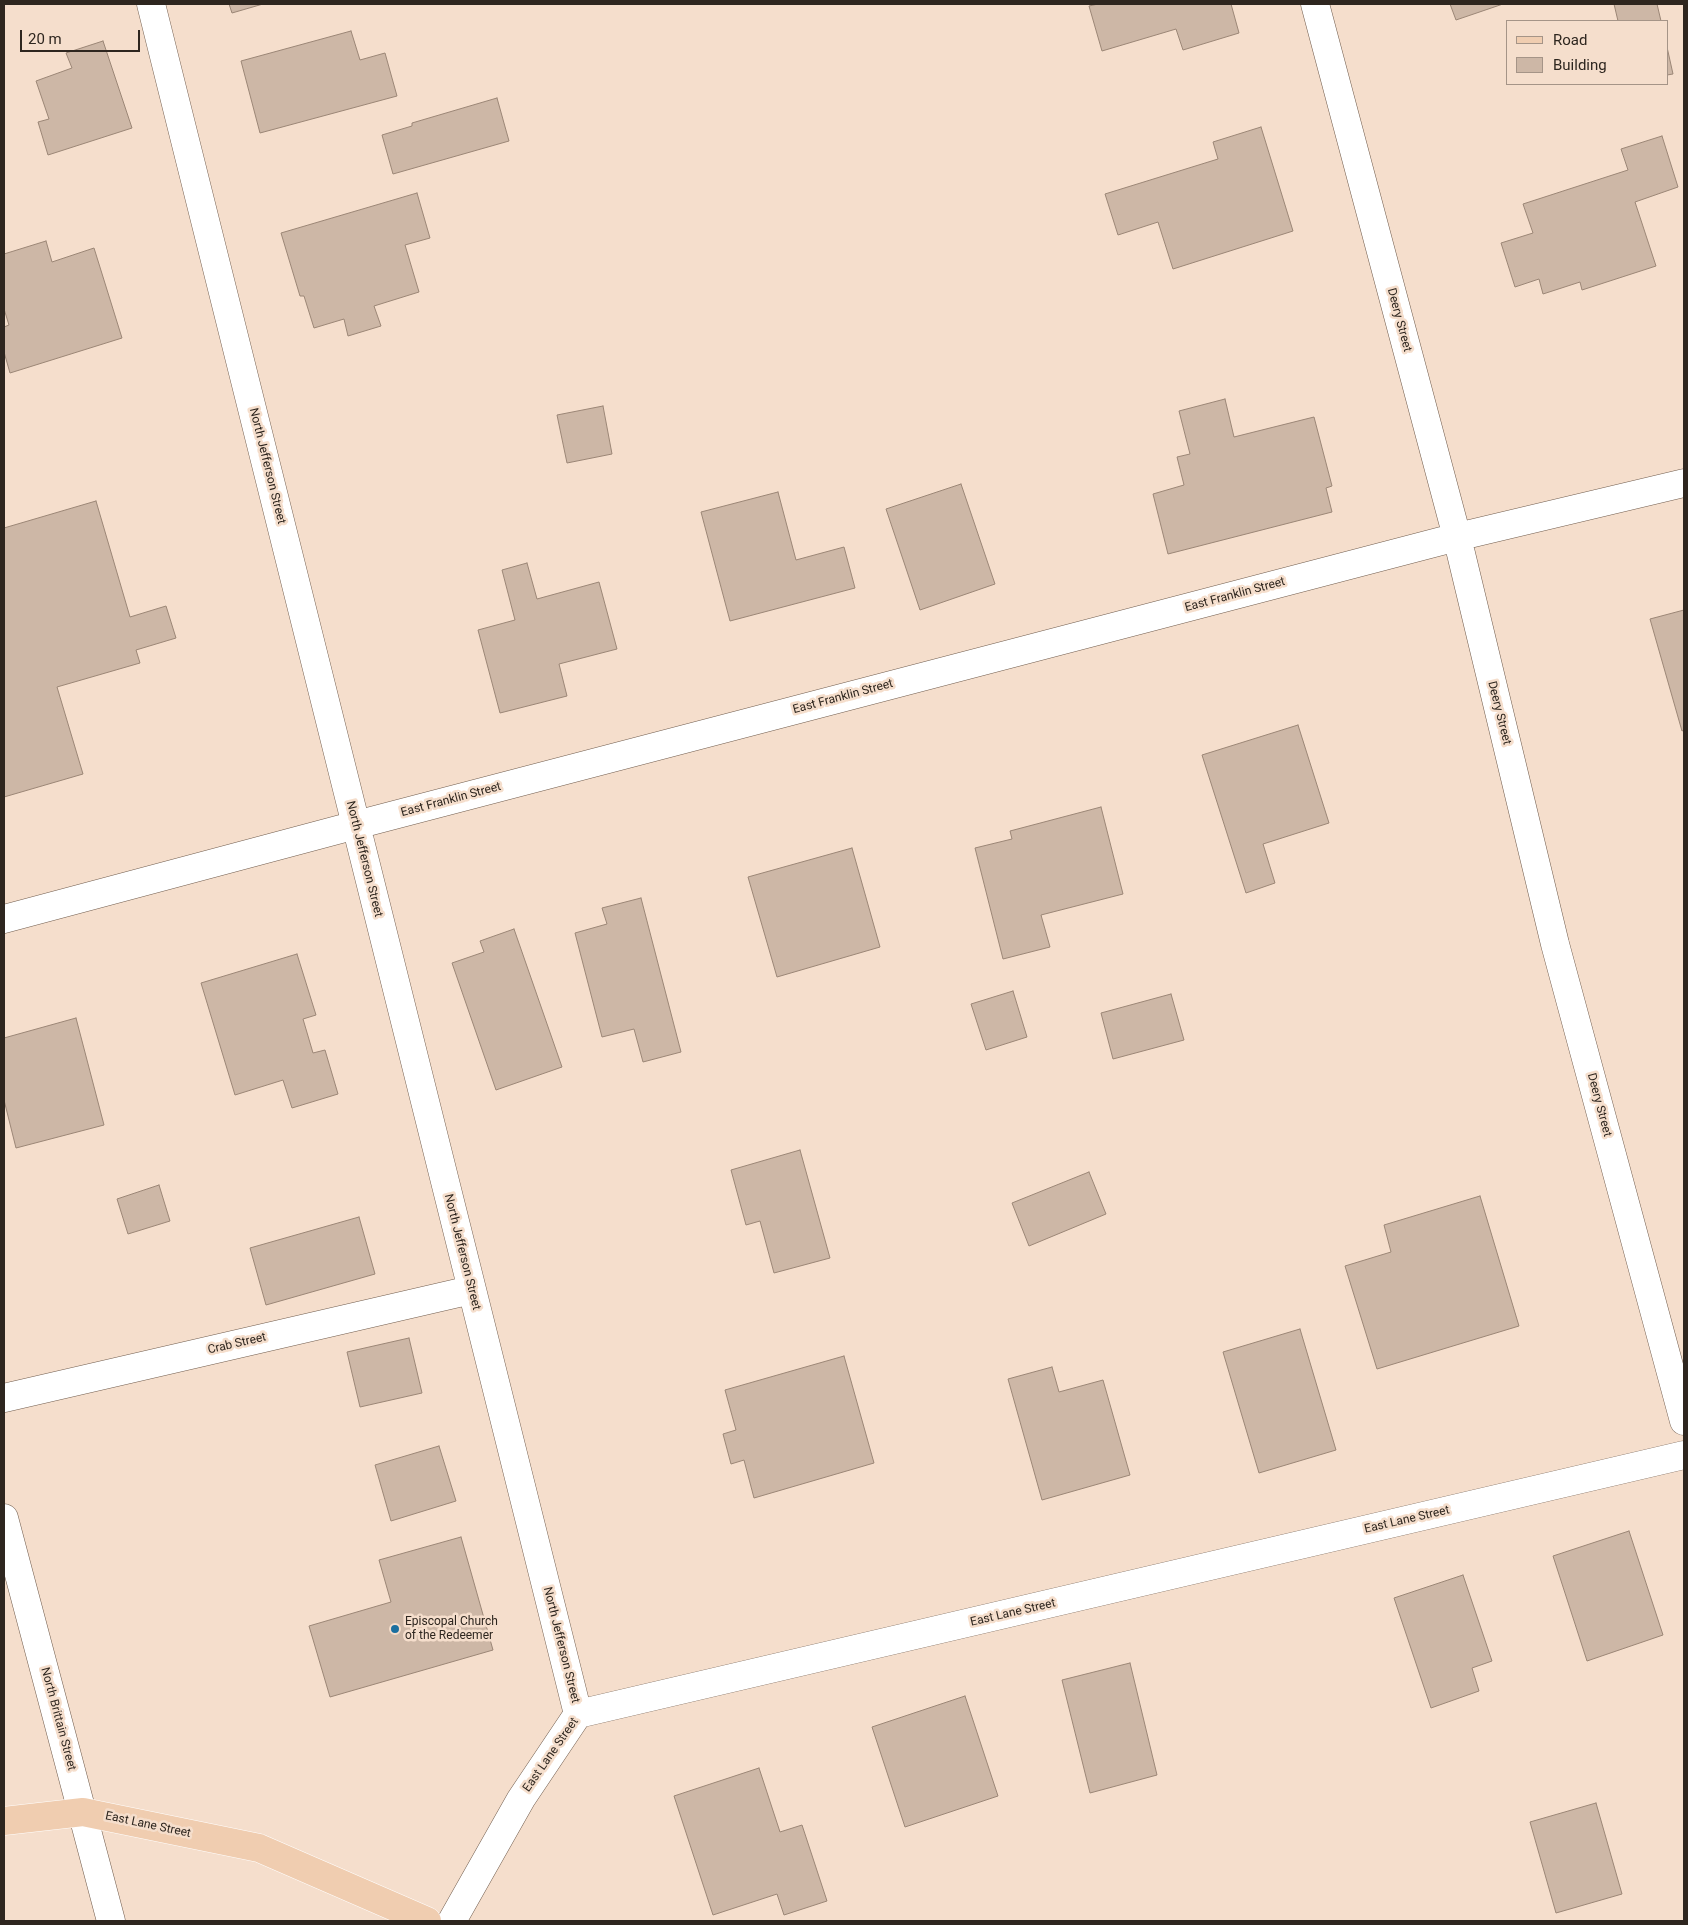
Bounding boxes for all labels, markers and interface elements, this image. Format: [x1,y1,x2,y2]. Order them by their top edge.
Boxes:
scale bar [22,20,142,52]
legend [1506,20,1668,85]
text: 20 m [28,30,62,48]
text: Road [1553,31,1587,49]
text: Building [1553,56,1607,74]
street label: Deery Street [1384,287,1414,353]
street label: North Jefferson Street [246,406,288,526]
street label: East Franklin Street [1183,575,1287,615]
street label: East Franklin Street [791,677,895,717]
street label: Deery Street [1484,680,1514,746]
street label: East Franklin Street [399,780,503,820]
street label: North Jefferson Street [343,799,385,919]
street label: Deery Street [1584,1072,1614,1138]
street label: North Jefferson Street [441,1192,483,1312]
street label: Crab Street [206,1330,268,1358]
street label: East Lane Street [1363,1503,1451,1537]
street label: North Jefferson Street [540,1585,582,1705]
street label: East Lane Street [969,1596,1057,1630]
place label: Episcopal Church of the Redeemer [405,1615,498,1643]
marker: Episcopal Church of the Redeemer [389,1623,401,1635]
street label: North Brittain Street [37,1666,79,1772]
street label: East Lane Street [520,1715,582,1795]
street label: East Lane Street [104,1809,192,1841]

